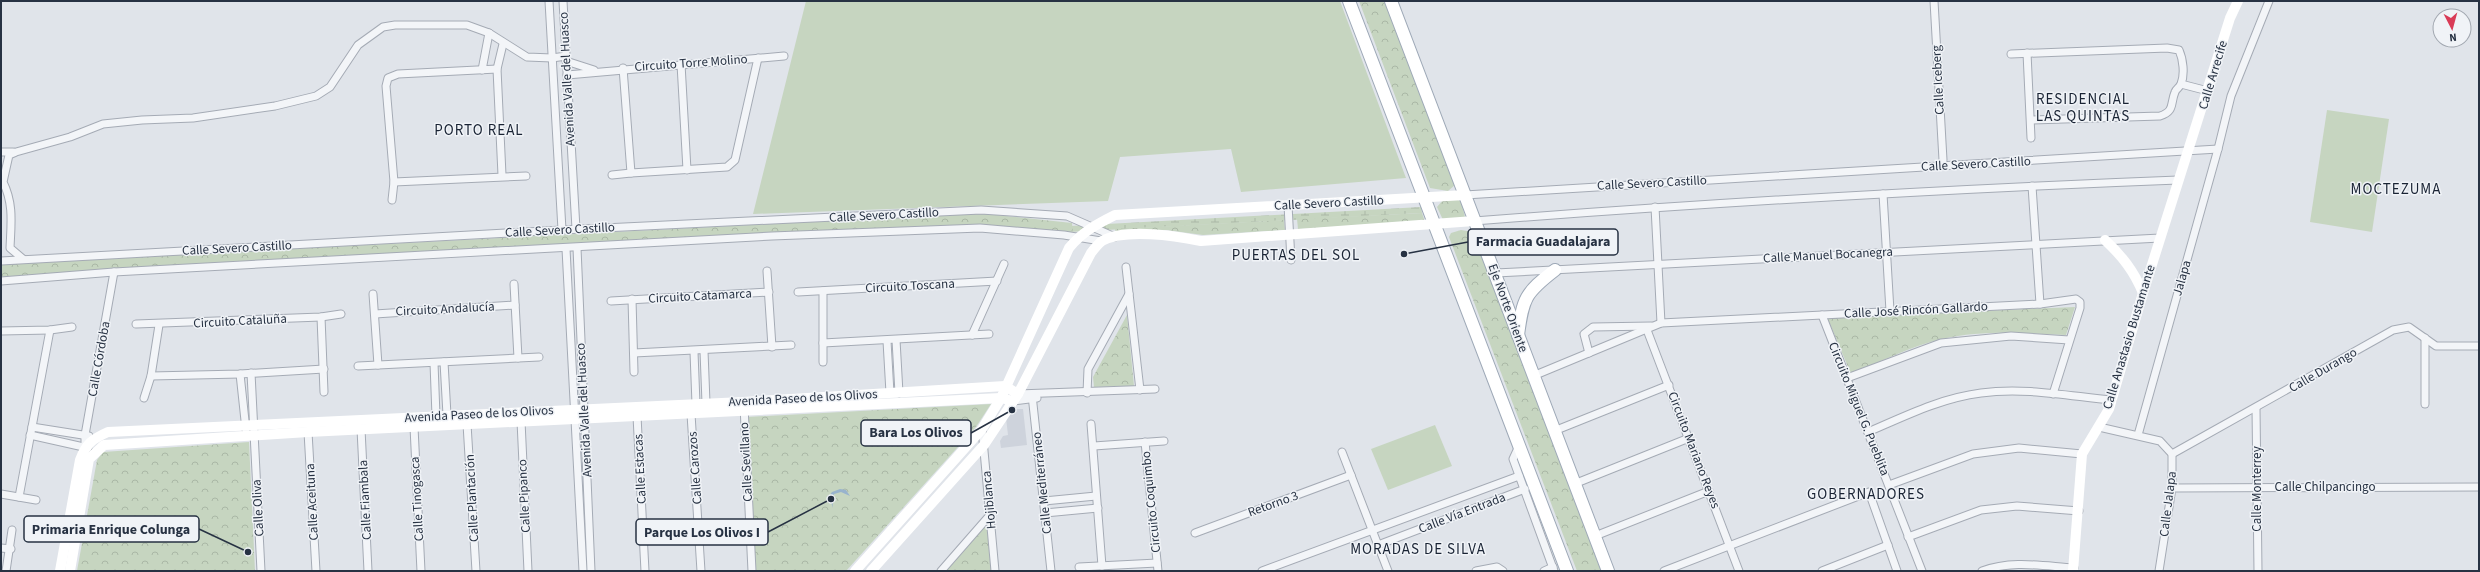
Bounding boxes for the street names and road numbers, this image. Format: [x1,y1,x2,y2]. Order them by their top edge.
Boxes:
street label: Avenida Valle del Huasco [554,11,580,147]
street label: Calle Arrecife [2194,38,2232,112]
street label: Calle Iceberg [1927,44,1949,115]
street label: Circuito Torre Molino [634,50,748,76]
street label: Calle Severo Castillo [1921,152,2031,176]
street label: Calle Severo Castillo [1597,171,1707,195]
street label: Calle Severo Castillo [1274,191,1384,215]
street label: Calle Severo Castillo [829,203,939,227]
street label: Calle Severo Castillo [505,218,615,242]
street label: Calle Severo Castillo [182,236,292,260]
street label: Calle Manuel Bocanegra [1763,243,1893,267]
street label: Jalapa [2168,258,2196,298]
street label: Eje Norte Oriente [1484,261,1532,355]
street label: Calle Anastasio Bustamante [2098,263,2160,411]
street label: Circuito Toscana [865,275,955,297]
street label: Circuito Catamarca [648,284,752,308]
street label: Circuito Andalucía [395,297,495,321]
street label: Calle José Rincón Gallardo [1844,297,1988,323]
street label: Circuito Cataluña [193,310,287,332]
street label: Calle Córdoba [84,320,114,398]
street label: Circuito Miguel G. Pueblita [1824,339,1894,479]
street label: Avenida Valle del Huasco [571,342,597,478]
street label: Calle Durango [2286,343,2360,397]
street label: Avenida Paseo de los Olivos [728,385,879,411]
street label: Circuito Mariano Reyes [1663,389,1725,512]
street label: Avenida Paseo de los Olivos [404,401,555,427]
street label: Calle Sevillano [735,422,757,502]
street label: Calle Carozos [683,430,707,505]
street label: Calle Mediterráneo [1028,431,1056,535]
street label: Calle Estacas [629,433,651,505]
street label: Calle Monterrey [2248,446,2266,532]
street label: Circuito Coquimbo [1137,450,1165,554]
street label: Calle Plantación [461,454,483,542]
street label: Calle Tinogasca [406,456,428,542]
street label: Calle Pipanco [513,459,535,533]
street label: Calle Fiambala [354,460,376,540]
street label: Calle Aceituna [301,463,323,541]
street label: Hojiblanca [977,470,1001,530]
street label: Calle Jalapa [2155,470,2181,538]
street label: Calle Chilpancingo [2274,478,2376,496]
street label: Calle Oliva [248,479,268,537]
street label: Retorno 3 [1245,487,1301,521]
street label: Calle Vía Entrada [1416,488,1508,538]

